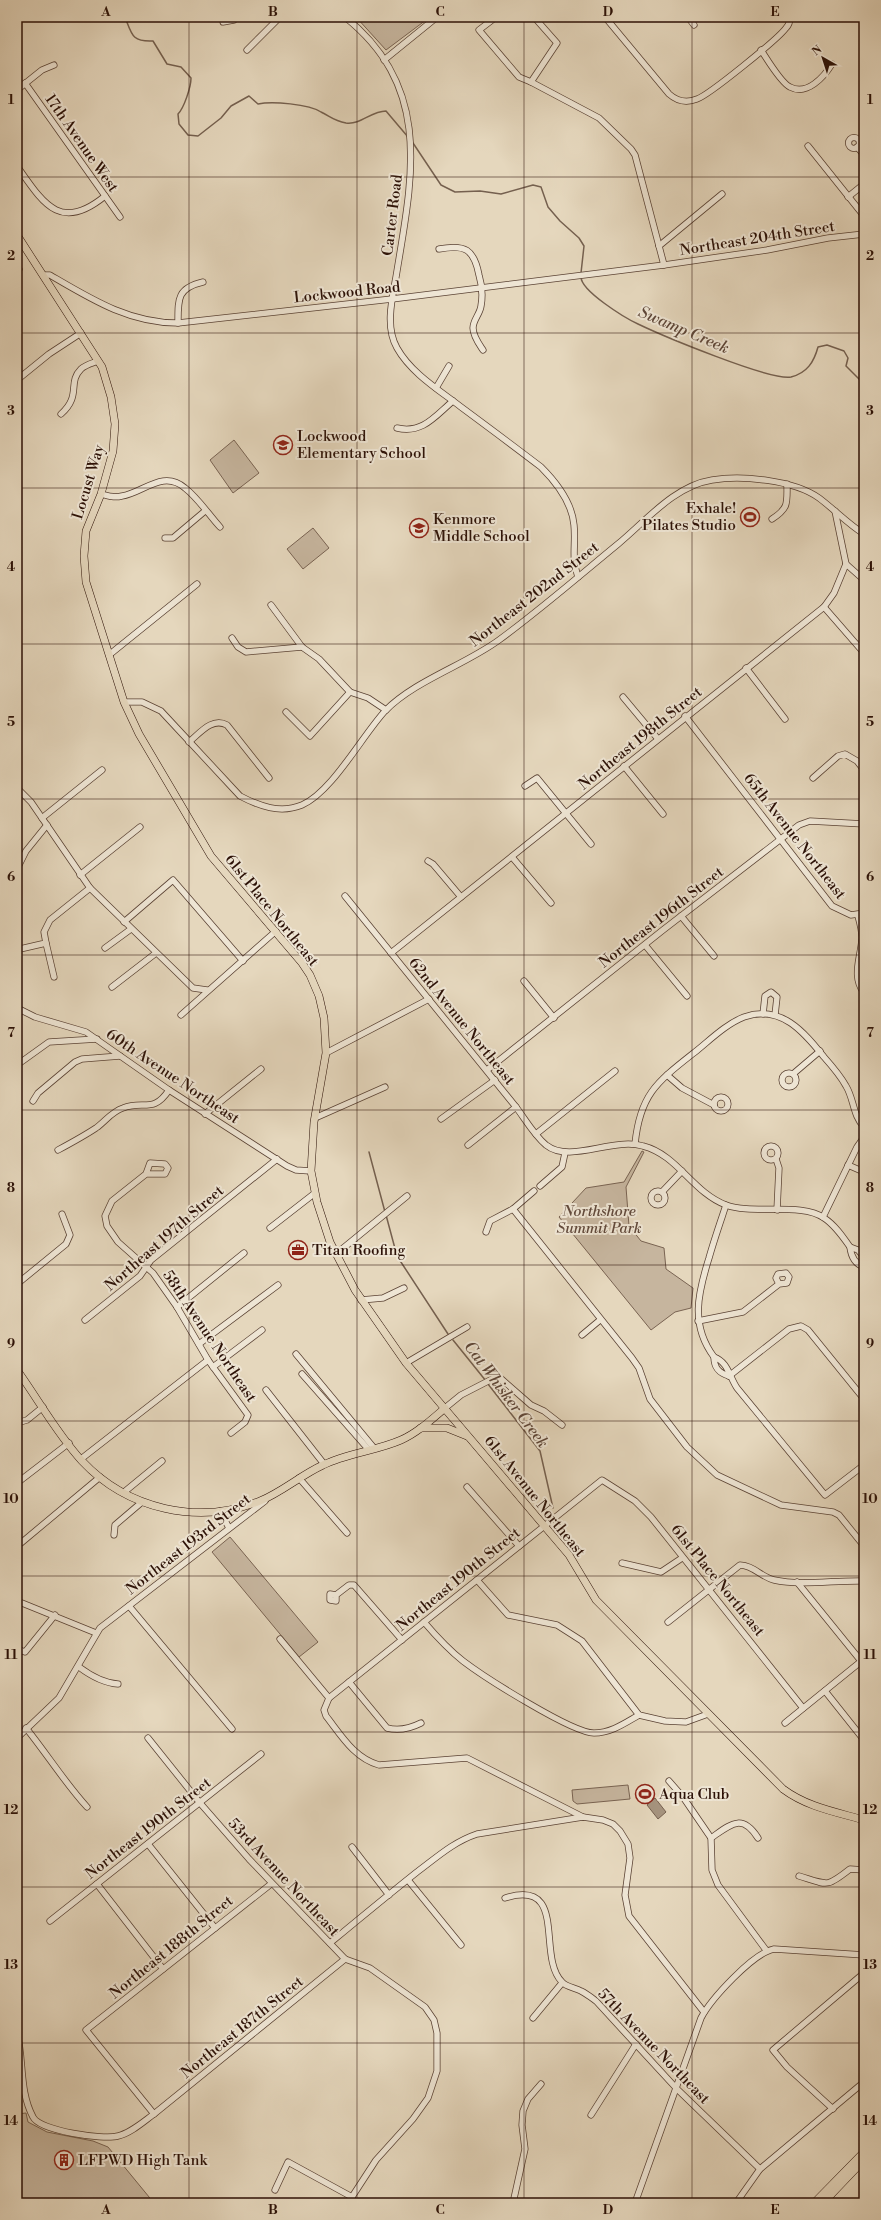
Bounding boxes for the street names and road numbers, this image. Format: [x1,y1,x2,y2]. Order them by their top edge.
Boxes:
street label: 17th Avenue West [41,91,123,197]
street label: Carter Road [378,173,407,257]
street label: Northeast 204th Street [678,217,837,260]
street label: Lockwood Road [293,277,402,308]
street label: Locust Way [68,442,109,522]
street label: Northeast 202nd Street [466,538,603,651]
street label: Northeast 198th Street [575,682,706,794]
street label: 65th Avenue Northeast [739,769,850,904]
street label: 61st Place Northeast [221,850,323,971]
street label: Northeast 196th Street [595,862,728,972]
street label: 62nd Avenue Northeast [404,954,519,1089]
street label: 60th Avenue Northeast [102,1025,244,1129]
street label: Northeast 197th Street [101,1181,228,1295]
street label: 58th Avenue Northeast [158,1267,261,1407]
street label: 61st Avenue Northeast [480,1432,590,1561]
street label: Northeast 193rd Street [122,1489,255,1599]
street label: 61st Place Northeast [667,1520,769,1641]
street label: Northeast 190th Street [392,1523,525,1635]
street label: Northeast 190th Street [82,1773,215,1883]
street label: 53rd Avenue Northeast [224,1814,344,1941]
street label: Northeast 188th Street [106,1891,238,2003]
street label: Northeast 187th Street [177,1972,308,2083]
street label: 57th Avenue Northeast [594,1985,714,2109]

